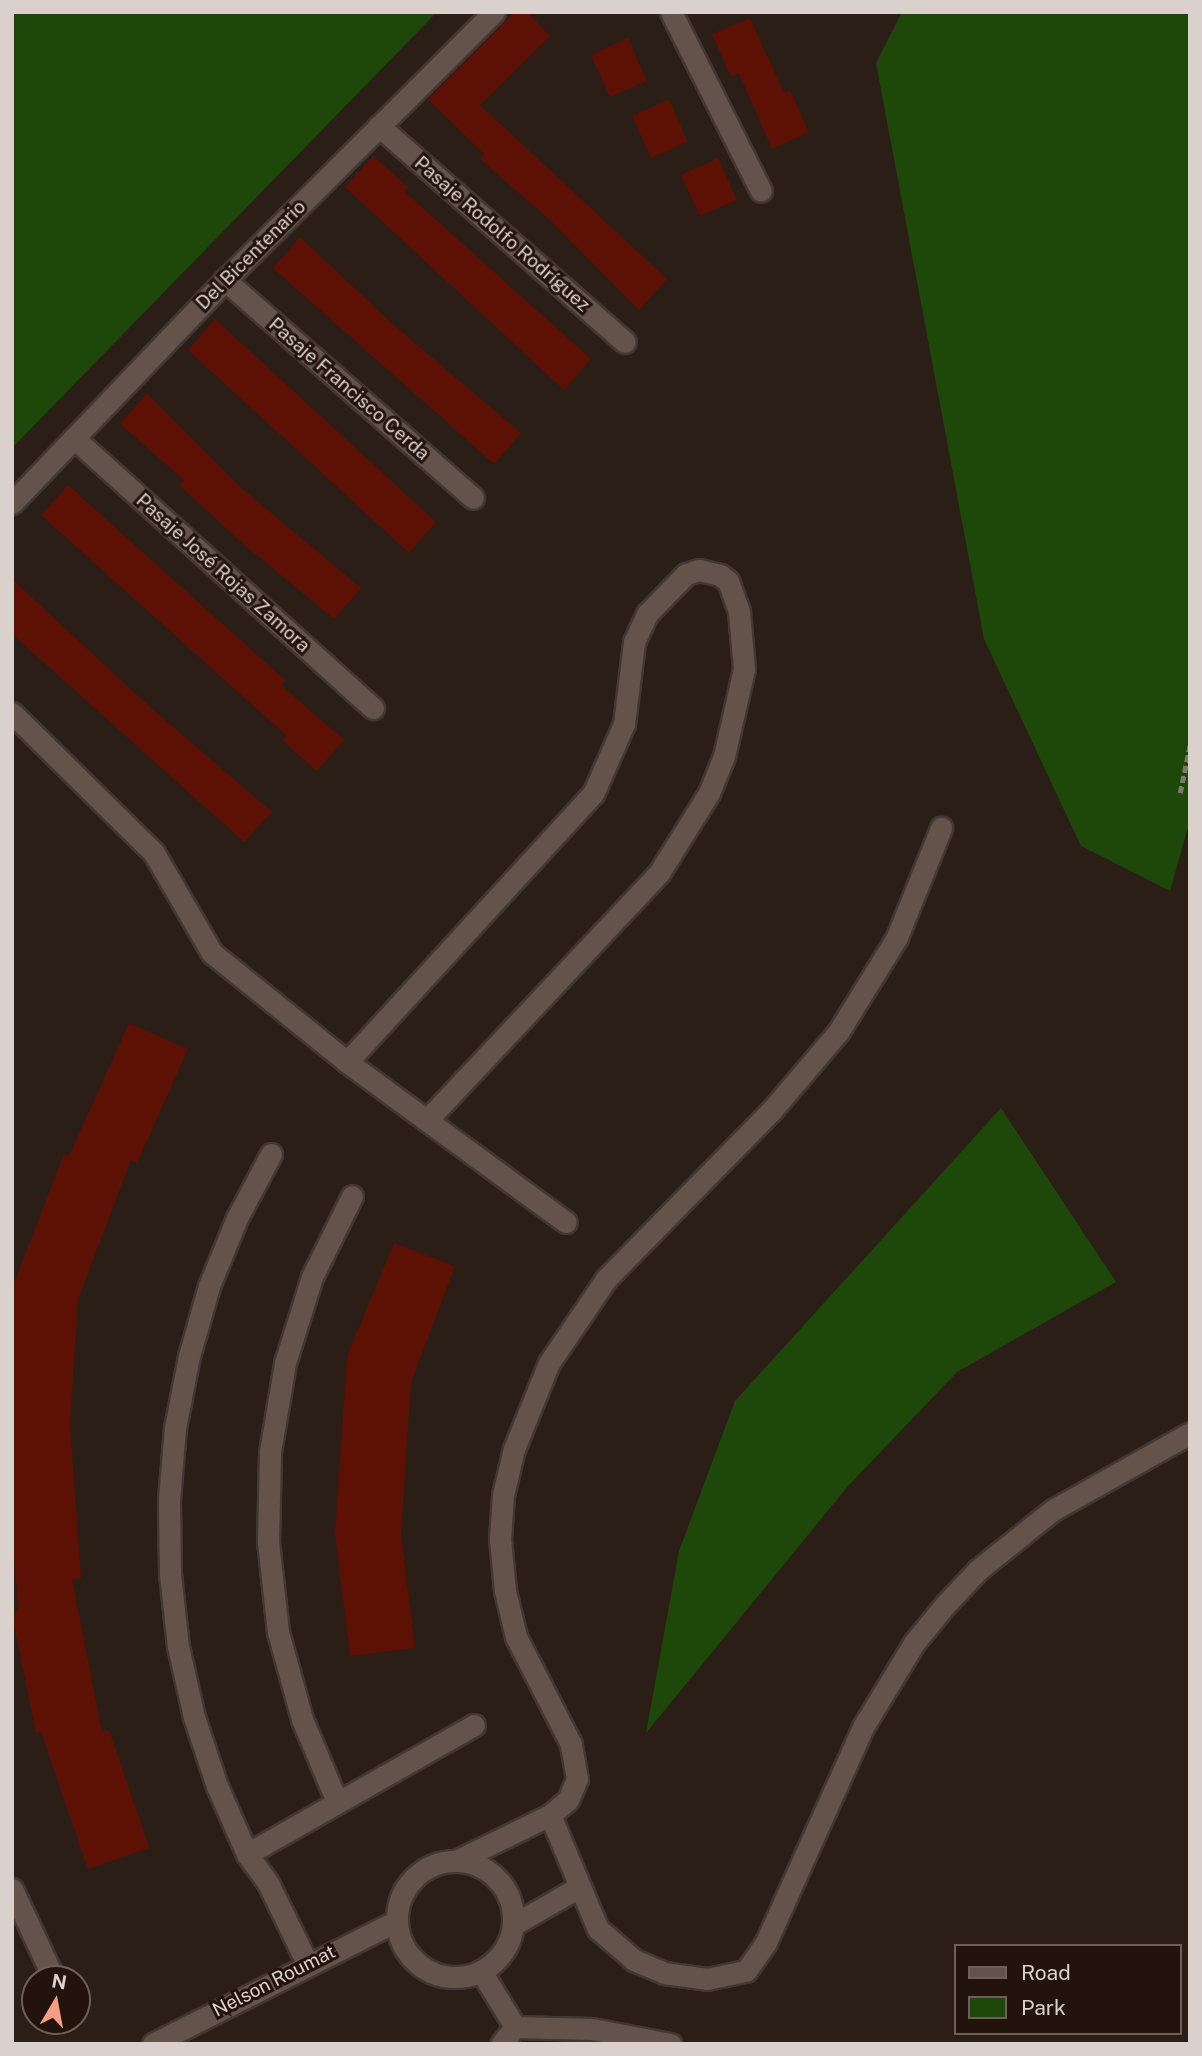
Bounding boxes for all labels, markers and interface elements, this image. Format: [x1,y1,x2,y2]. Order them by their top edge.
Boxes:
street label: Pasaje Rodolfo Rodríguez [410,152,594,316]
street label: Del Bicentenario [191,195,311,315]
street label: Pasaje Francisco Cerda [264,313,434,465]
street label: Pasaje José Rojas Zamora [131,489,315,657]
street label: Nelson Roumat [209,1940,339,2022]
legend [954,1944,1181,2035]
text: Road [1021,1960,1071,1985]
north arrow [21,1965,91,2035]
text: N [50,1969,69,1993]
text: Park [1021,1995,1066,2020]

